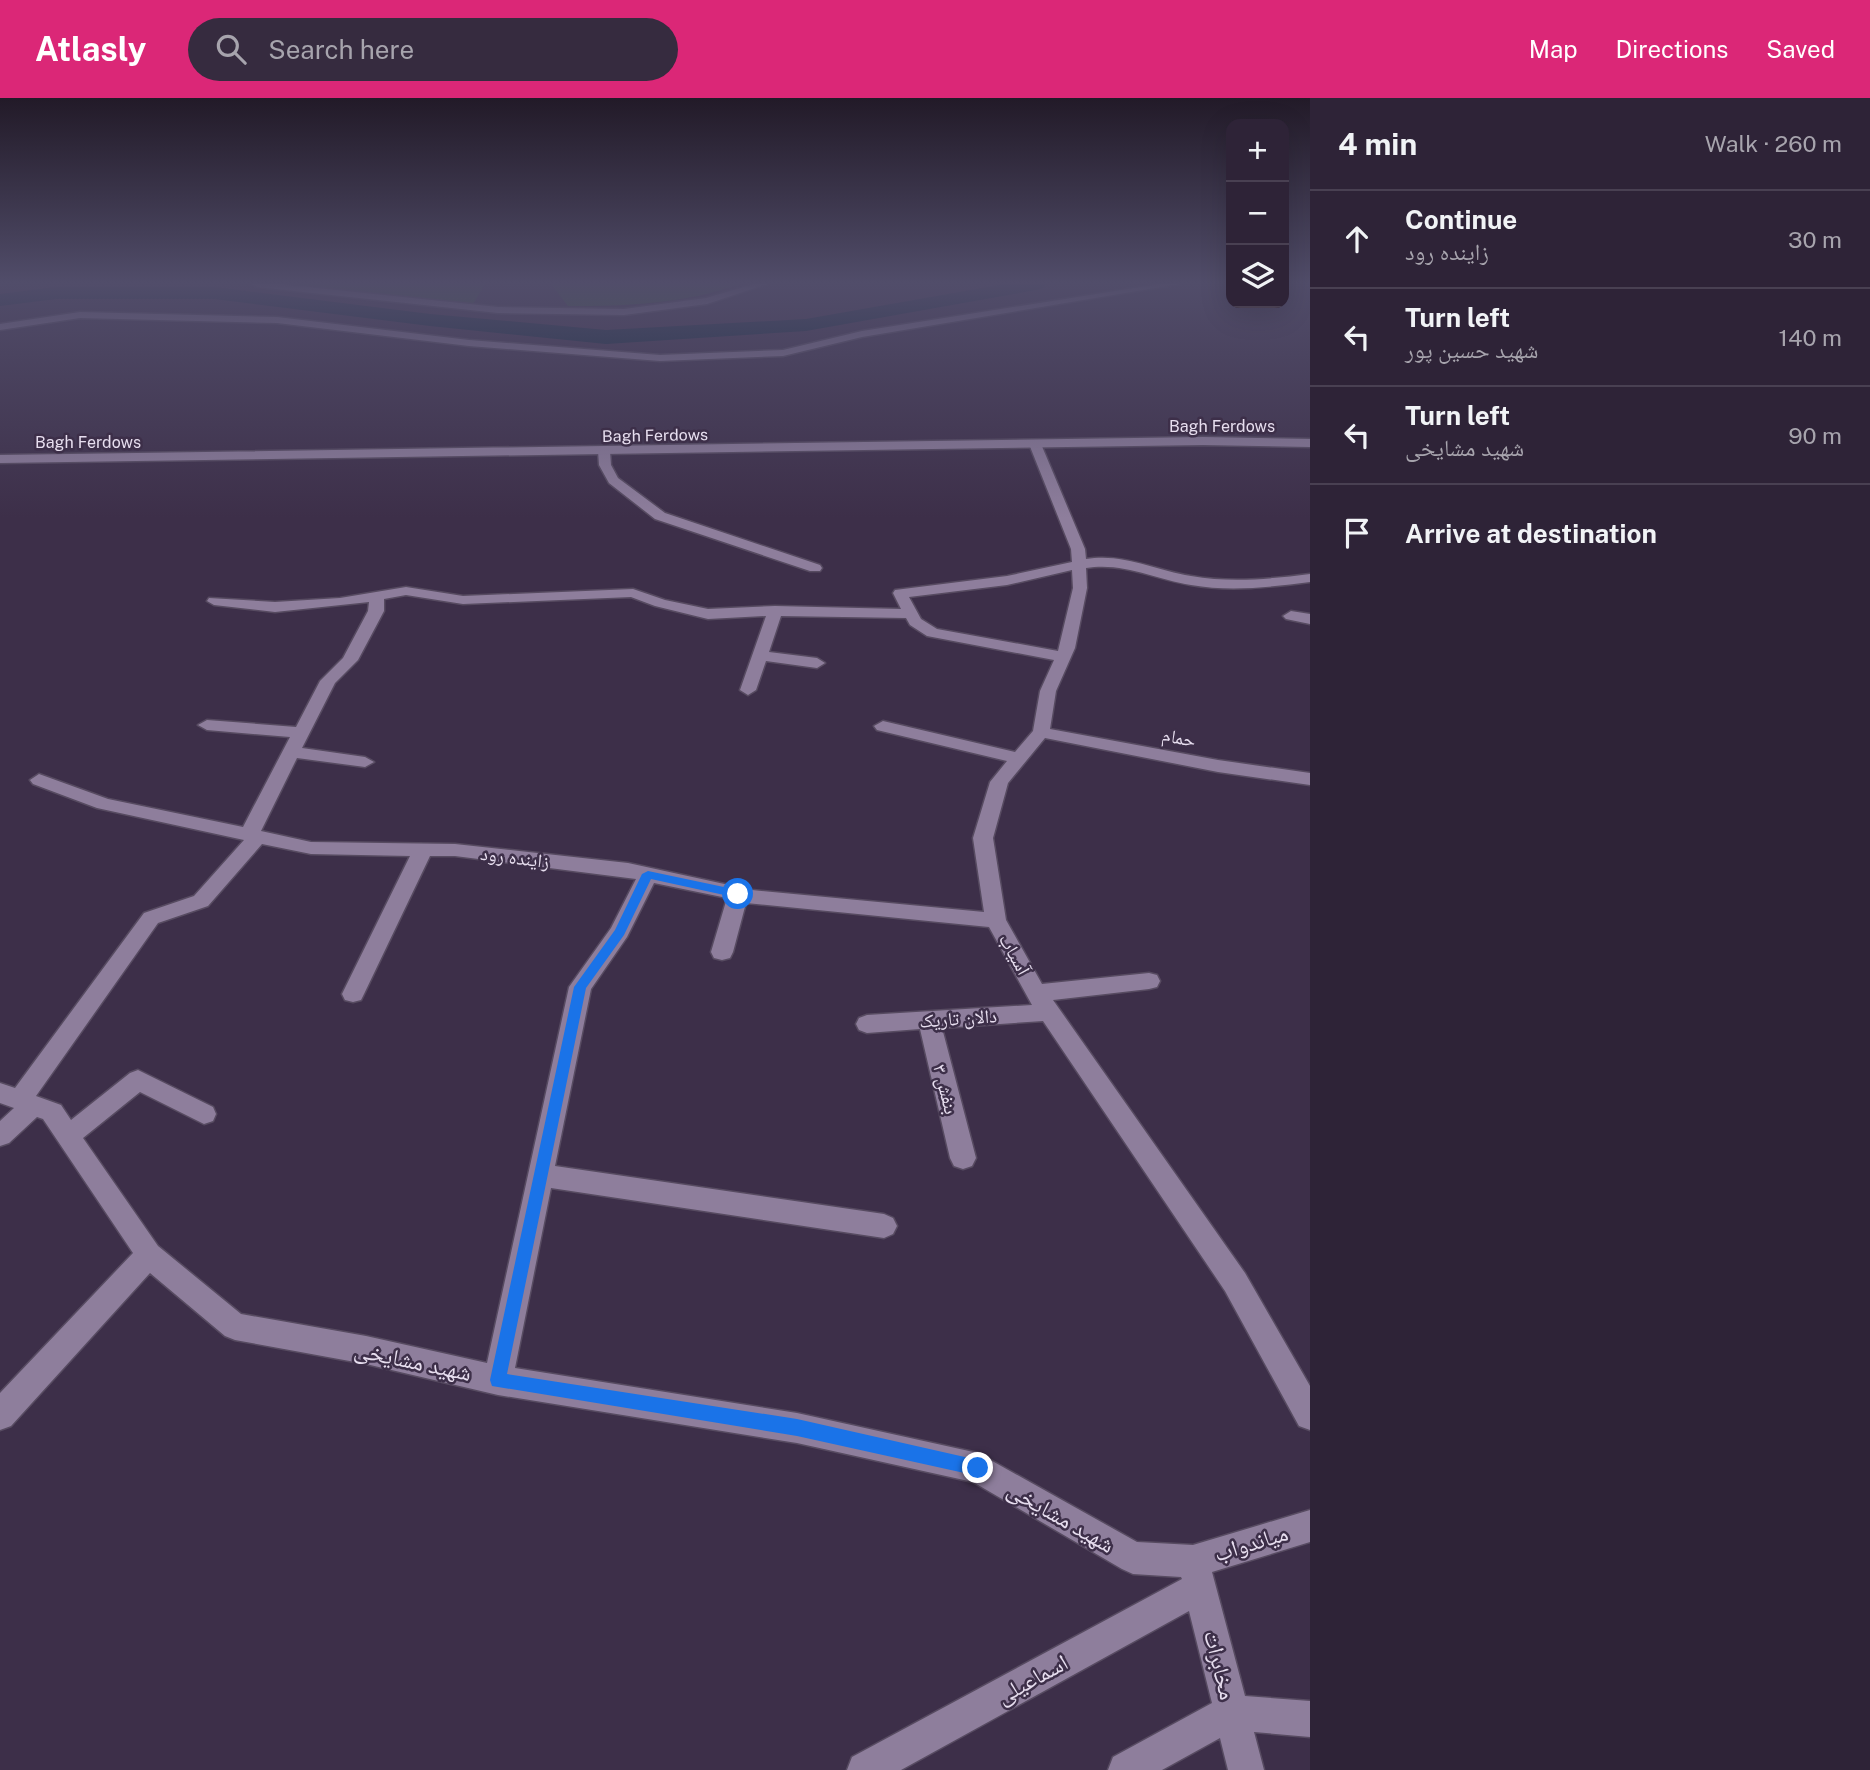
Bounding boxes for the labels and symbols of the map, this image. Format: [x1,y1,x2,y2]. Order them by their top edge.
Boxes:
street label: Bagh Ferdows [1169,417,1275,436]
street label: Bagh Ferdows [602,425,708,446]
street label: Bagh Ferdows [35,433,141,452]
street label: حمام [1160,723,1198,754]
street label: زاینده رود [479,842,551,873]
route start [722,878,753,909]
street label: آسیاب [994,930,1036,980]
street label: دالان تاریک [918,1004,998,1033]
street label: بنفش ۳ [928,1062,963,1116]
street label: شهید مشایخی [352,1335,474,1387]
route end [962,1452,993,1483]
street label: شهید مشایخی [1002,1475,1120,1559]
street label: میاندواب [1211,1519,1291,1567]
street label: مخابرات [1198,1627,1242,1703]
street label: اسماعیلی [991,1648,1073,1710]

